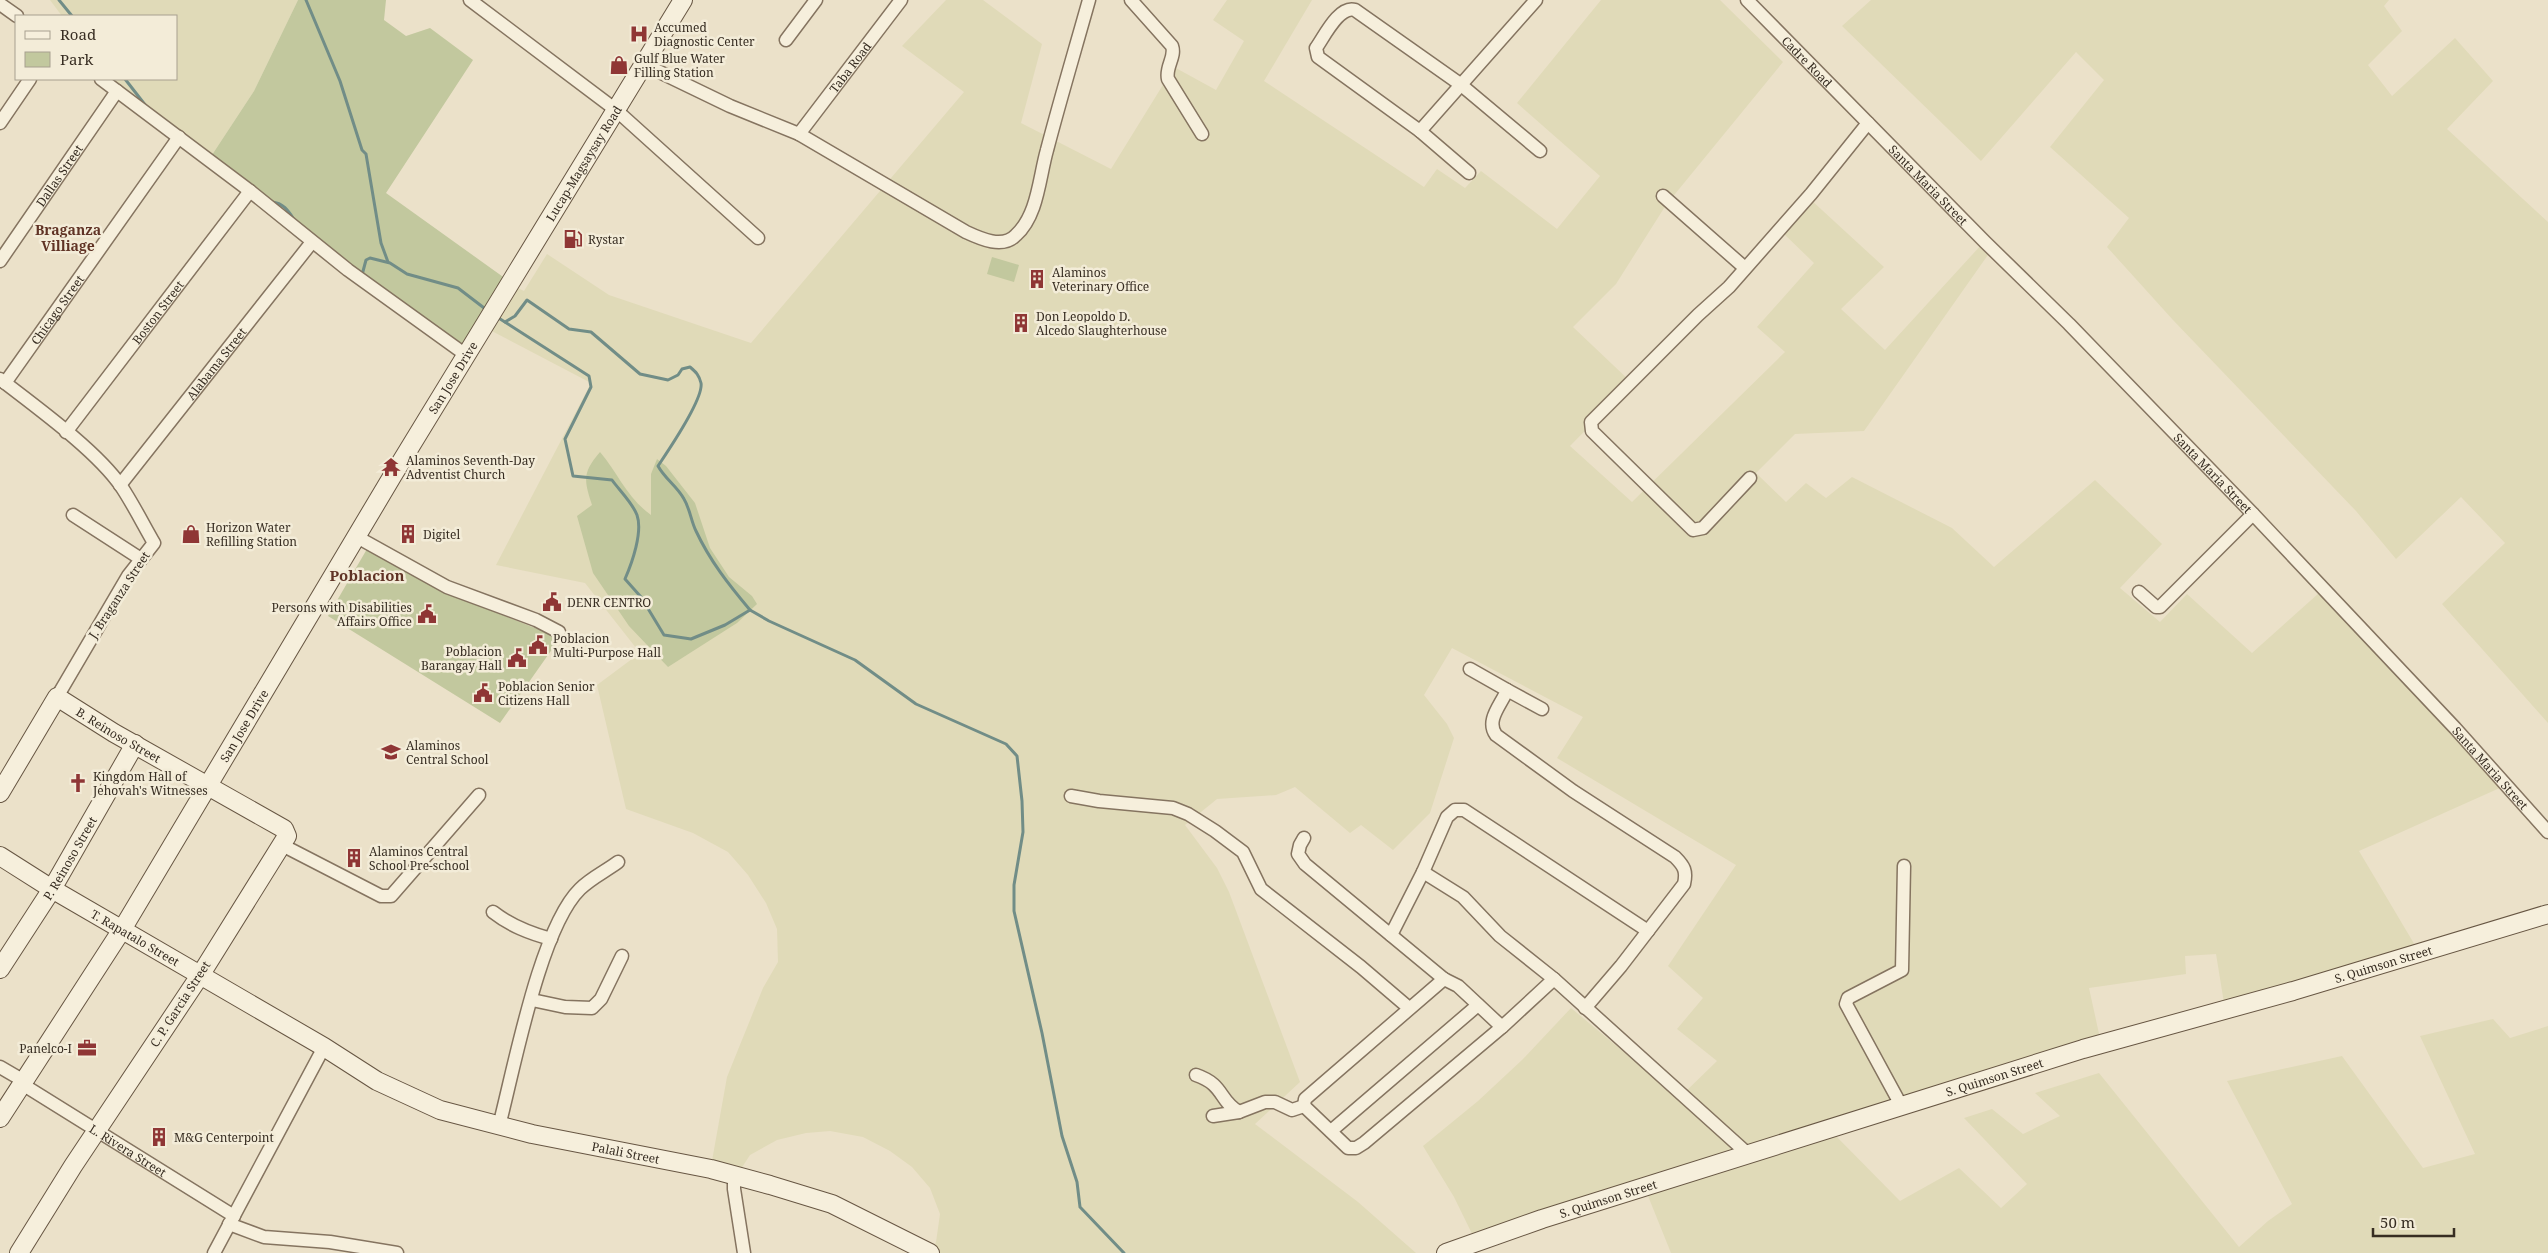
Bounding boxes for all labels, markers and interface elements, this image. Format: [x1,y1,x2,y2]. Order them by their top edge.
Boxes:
legend [15,15,178,80]
place label: Accumed Diagnostic Center [654,19,755,50]
hospital icon: Accumed Diagnostic Center [628,23,650,45]
text: Road [60,24,96,44]
street label: Cadre Road [1778,32,1837,91]
street label: Taba Road [825,38,875,96]
text: Park [60,49,94,69]
place label: Gulf Blue Water Filling Station [634,50,725,81]
shop icon: Gulf Blue Water Filling Station [608,54,630,76]
street label: Lucap-Magsaysay Road [541,102,626,224]
street label: Dallas Street [32,141,86,210]
street label: Santa Maria Street [1885,141,1972,228]
district label: Braganza Villiage [35,220,101,255]
fuel station icon: Rystar [562,228,584,250]
place label: Rystar [588,231,625,248]
place label: Alaminos Veterinary Office [1052,264,1149,295]
building icon: Alaminos Veterinary Office [1026,268,1048,290]
street label: Chicago Street [26,271,87,348]
street label: Boston Street [128,277,187,347]
place label: Don Leopoldo D. Alcedo Slaughterhouse [1036,308,1167,339]
building icon: Don Leopoldo D. Alcedo Slaughterhouse [1010,312,1032,334]
street label: Alabama Street [182,324,250,403]
street label: San Jose Drive [424,338,481,417]
street label: Santa Maria Street [2170,429,2256,517]
place label: Alaminos Seventh-Day Adventist Church [406,452,535,483]
temple icon: Alaminos Seventh-Day Adventist Church [380,456,402,478]
place label: Horizon Water Refilling Station [206,519,297,550]
shop icon: Horizon Water Refilling Station [180,523,202,545]
building icon: Digitel [397,523,419,545]
place label: Digitel [423,526,461,543]
street label: J. Braganza Street [84,548,154,643]
district label: Poblacion [329,565,405,585]
public building icon: DENR CENTRO [541,591,563,613]
place label: DENR CENTRO [567,594,651,611]
place label: Persons with Disabilities Affairs Office [272,599,412,630]
public building icon: Persons with Disabilities Affairs Office [416,603,438,625]
place label: Poblacion Multi-Purpose Hall [553,630,661,661]
public building icon: Poblacion Multi-Purpose Hall [527,634,549,656]
place label: Poblacion Barangay Hall [421,643,502,674]
public building icon: Poblacion Barangay Hall [506,647,528,669]
place label: Poblacion Senior Citizens Hall [498,678,595,709]
public building icon: Poblacion Senior Citizens Hall [472,682,494,704]
street label: San Jose Drive [215,686,272,765]
street label: B. Reinoso Street [73,703,164,766]
street label: Santa Maria Street [2449,723,2532,813]
place label: Alaminos Central School [406,737,489,768]
school or university icon: Alaminos Central School [380,741,402,763]
place label: Kingdom Hall of Jehovah's Witnesses [92,768,208,799]
church icon: Kingdom Hall of Jehovah's Witnesses [67,772,89,794]
street label: P. Reinoso Street [39,813,100,903]
place label: Alaminos Central School Pre-school [369,843,470,874]
building icon: Alaminos Central School Pre-school [343,847,365,869]
street label: T. Rapatalo Street [88,905,183,970]
street label: S. Quimson Street [2332,941,2434,987]
street label: C. P. Garcia Street [146,958,214,1050]
office icon: Panelco-I [76,1037,98,1059]
place label: Panelco-I [19,1040,72,1057]
street label: S. Quimson Street [1944,1054,2045,1100]
street label: L. Rivera Street [86,1120,170,1180]
building icon: M&G Centerpoint [148,1126,170,1148]
place label: M&G Centerpoint [174,1129,274,1146]
street label: Palali Street [590,1137,661,1167]
street label: S. Quimson Street [1557,1175,1659,1222]
scale bar [2373,1206,2454,1238]
text: 50 m [2380,1212,2415,1232]

